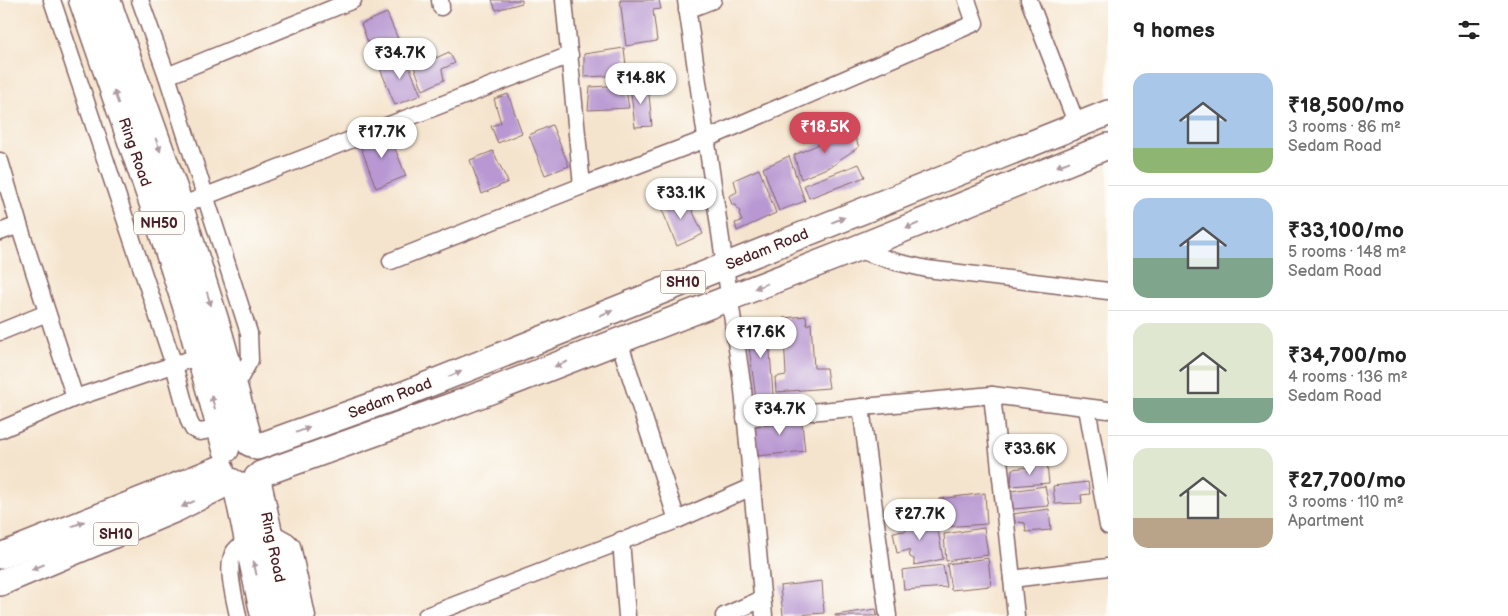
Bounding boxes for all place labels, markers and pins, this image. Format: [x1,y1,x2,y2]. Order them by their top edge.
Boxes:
pin: ₹34.7K [359,38,441,80]
pin: ₹14.8K [600,62,682,105]
pin: ₹18.5K [784,112,866,154]
pin: ₹17.7K [341,116,423,159]
pin: ₹33.1K [640,178,722,220]
pin: ₹17.6K [720,316,802,359]
pin: ₹34.7K [739,394,821,436]
pin: ₹33.6K [989,434,1071,476]
pin: ₹27.7K [879,498,961,541]

